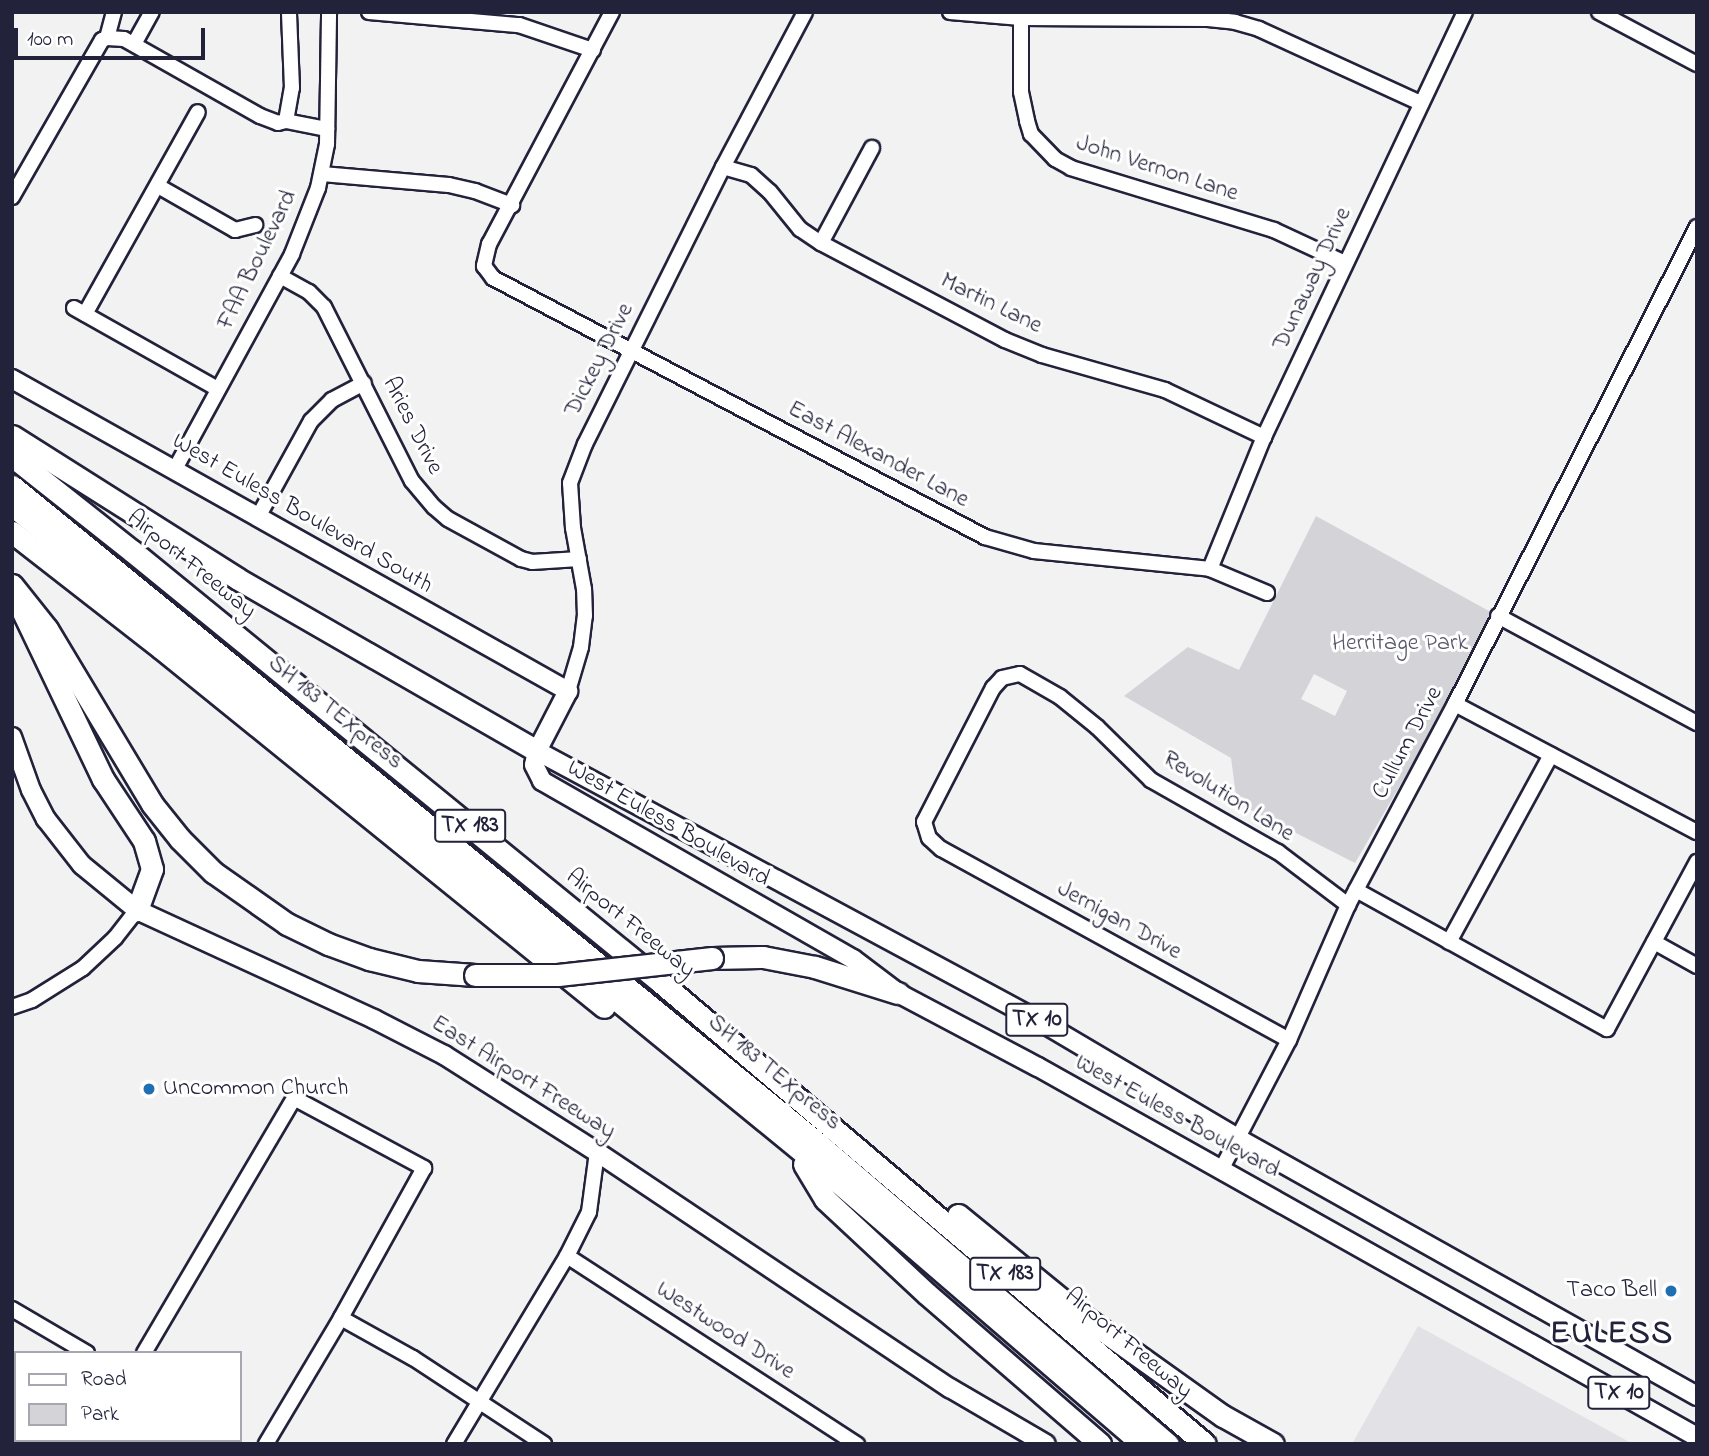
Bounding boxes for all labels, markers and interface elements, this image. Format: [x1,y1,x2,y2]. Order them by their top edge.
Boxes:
scale bar [18,14,208,58]
text: 100 m [27,25,73,55]
street label: John Vernon Lane [1072,129,1242,209]
street label: FAA Boulevard [212,186,304,334]
street label: Dunaway Drive [1267,203,1359,355]
street label: Martin Lane [935,267,1047,341]
street label: Dickey Drive [559,299,641,421]
street label: Aries Drive [375,372,449,480]
street label: East Alexander Lane [783,395,973,515]
street label: West Euless Boulevard South [167,427,437,601]
street label: Airport Freeway [120,504,262,626]
park label: Herritage Park [1332,630,1468,658]
street label: SH 183 TEXpress [262,650,408,776]
street label: Cullum Drive [1366,682,1450,804]
street label: Revolution Lane [1157,745,1299,849]
street label: West Euless Boulevard [562,754,774,894]
road number: TX 183 [433,806,507,846]
street label: Airport Freeway [559,863,701,985]
street label: Jernigan Drive [1052,875,1186,967]
road number: TX 10 [1004,1001,1070,1040]
street label: SH 183 TEXpress [701,1009,847,1137]
street label: East Airport Freeway [425,1010,621,1146]
street label: West Euless Boulevard [1070,1049,1284,1185]
place label: Uncommon Church [163,1075,348,1103]
marker: Uncommon Church [141,1081,157,1097]
road number: TX 183 [968,1254,1042,1294]
street label: Westwood Drive [650,1275,800,1387]
place label: Taco Bell [1566,1277,1657,1305]
street label: Airport Freeway [1058,1282,1198,1406]
marker: Taco Bell [1663,1283,1679,1299]
district label: EULESS [1551,1316,1673,1354]
legend [14,1351,242,1442]
text: Road [81,1365,127,1395]
road number: TX 10 [1586,1374,1652,1412]
text: Park [81,1400,119,1430]

